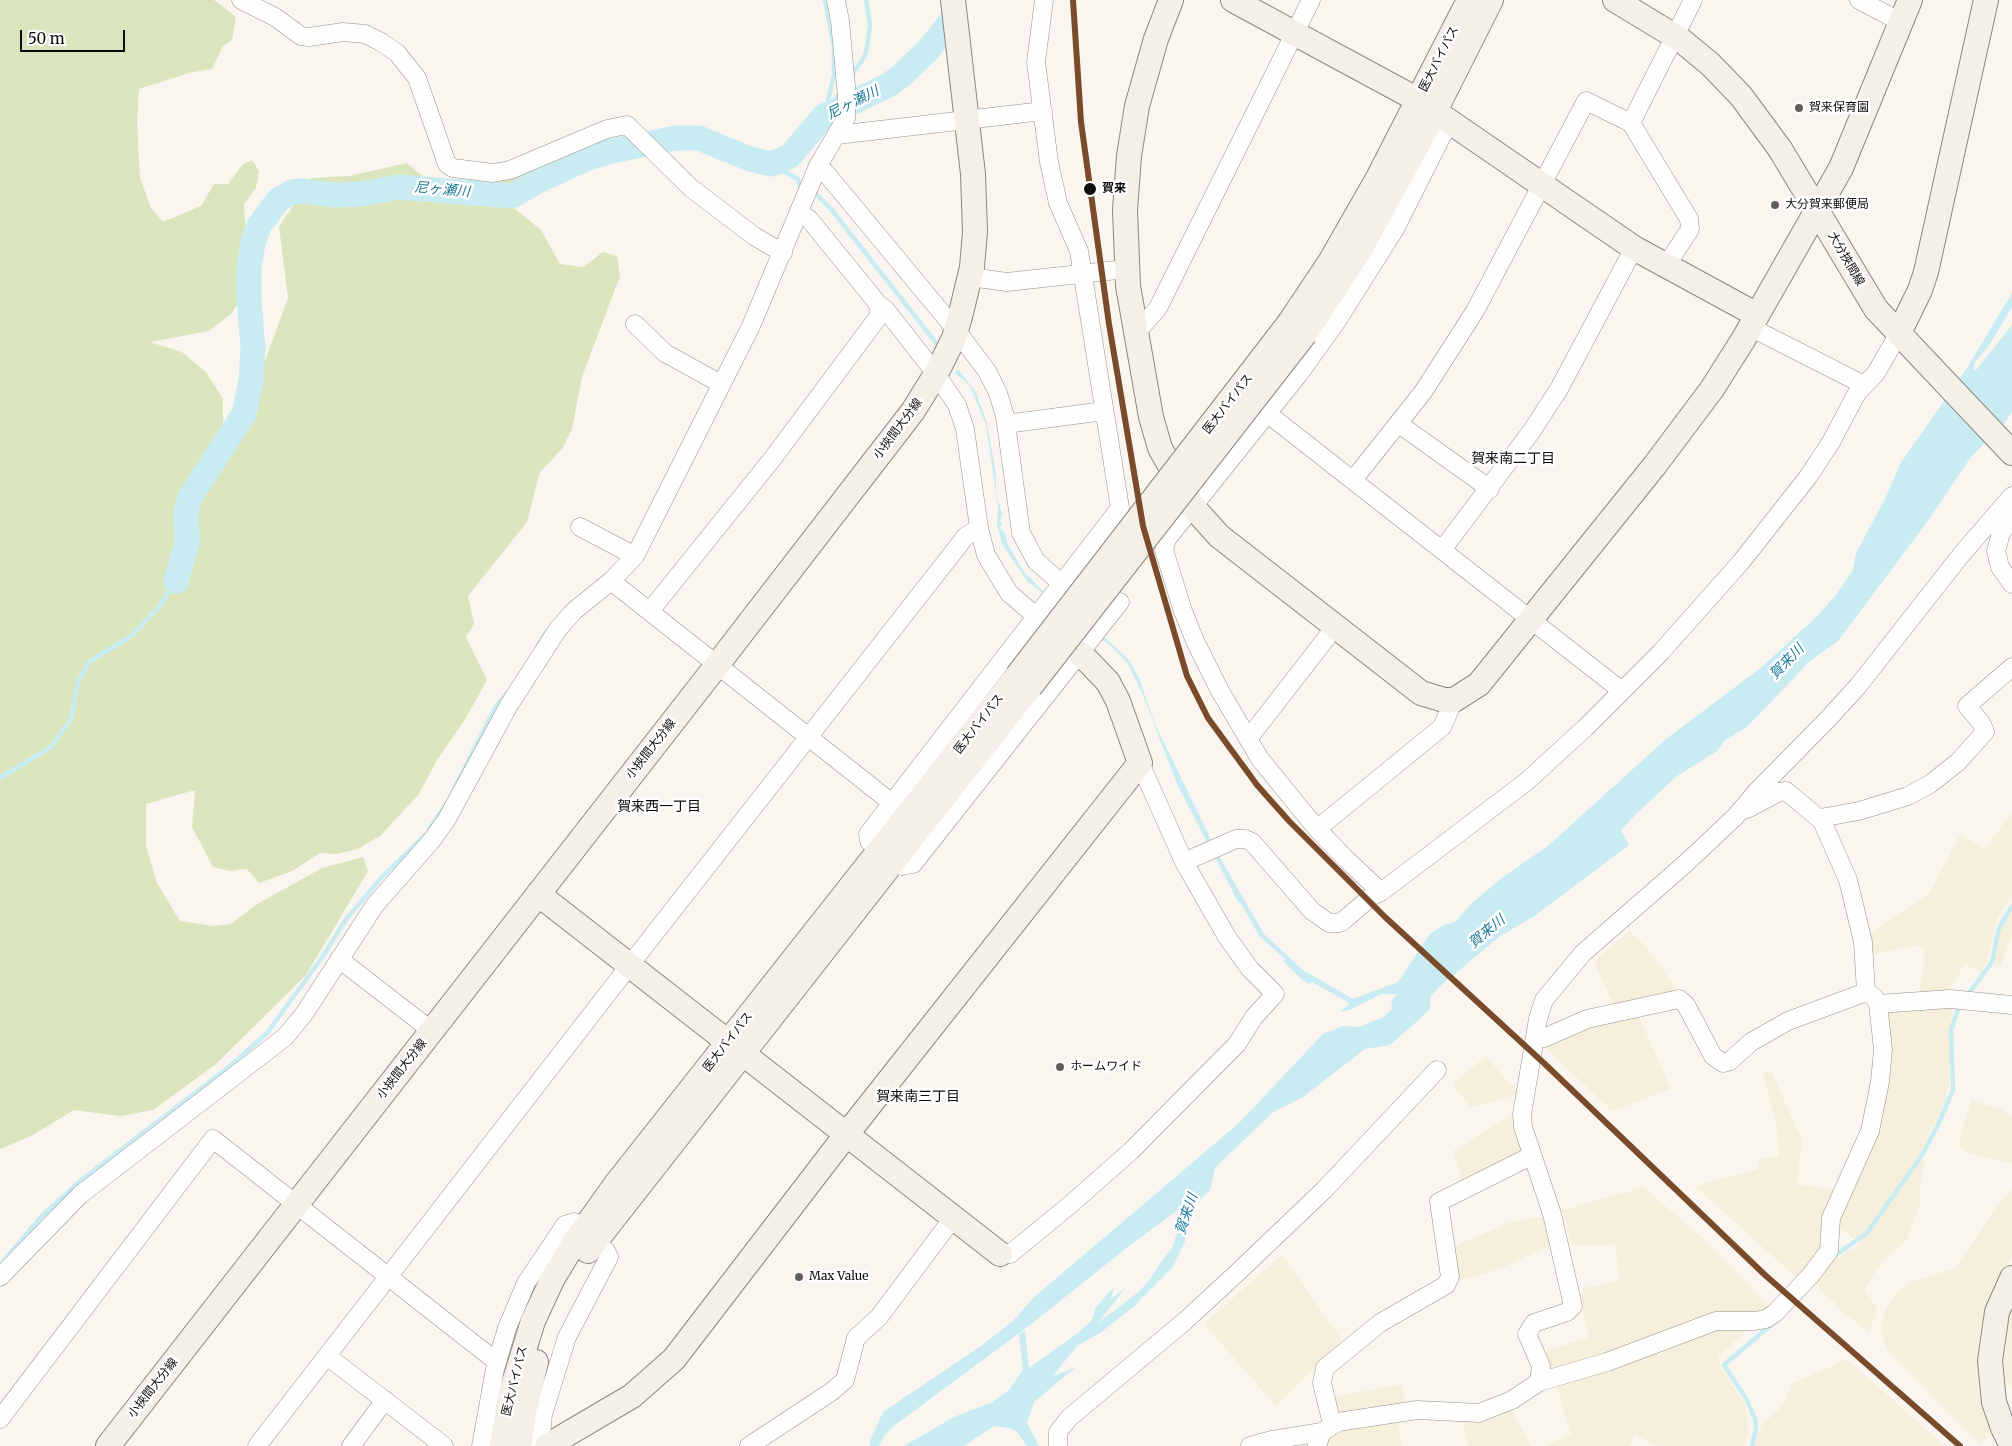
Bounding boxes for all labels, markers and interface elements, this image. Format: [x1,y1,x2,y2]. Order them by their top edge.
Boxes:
scale bar [22,20,128,52]
street label: 医大バイパス [1416,24,1462,94]
text: 50 m [28,29,65,48]
water label: 尼ヶ瀬川 [824,83,882,123]
place label: 賀来保育園 [1809,101,1869,115]
marker: 賀来保育園 [1793,102,1805,114]
water label: 尼ヶ瀬川 [413,179,471,201]
marker: 賀来 [1082,181,1098,197]
place label: 賀来 [1102,182,1126,196]
place label: 大分賀来郵便局 [1785,198,1869,212]
marker: 大分賀来郵便局 [1769,199,1781,211]
street label: 大分挾間線 [1825,229,1867,289]
street label: 医大バイパス [1200,371,1256,437]
street label: 小挾間大分線 [871,396,925,462]
district label: 賀来南二丁目 [1471,451,1555,467]
water label: 賀来川 [1766,641,1808,683]
street label: 医大バイパス [951,691,1007,757]
street label: 小挾間大分線 [623,716,679,782]
district label: 賀来西一丁目 [617,799,701,815]
water label: 賀来川 [1466,912,1508,952]
street label: 医大バイパス [700,1009,756,1075]
street label: 小挾間大分線 [374,1036,430,1102]
place label: ホームワイド [1070,1060,1142,1074]
marker: ホームワイド [1054,1061,1066,1073]
district label: 賀来南三丁目 [876,1089,960,1105]
water label: 賀来川 [1172,1191,1202,1237]
place label: Max Value [809,1270,869,1284]
marker: Max Value [793,1271,805,1283]
street label: 医大バイパス [499,1344,531,1418]
street label: 小挾間大分線 [125,1355,181,1421]

